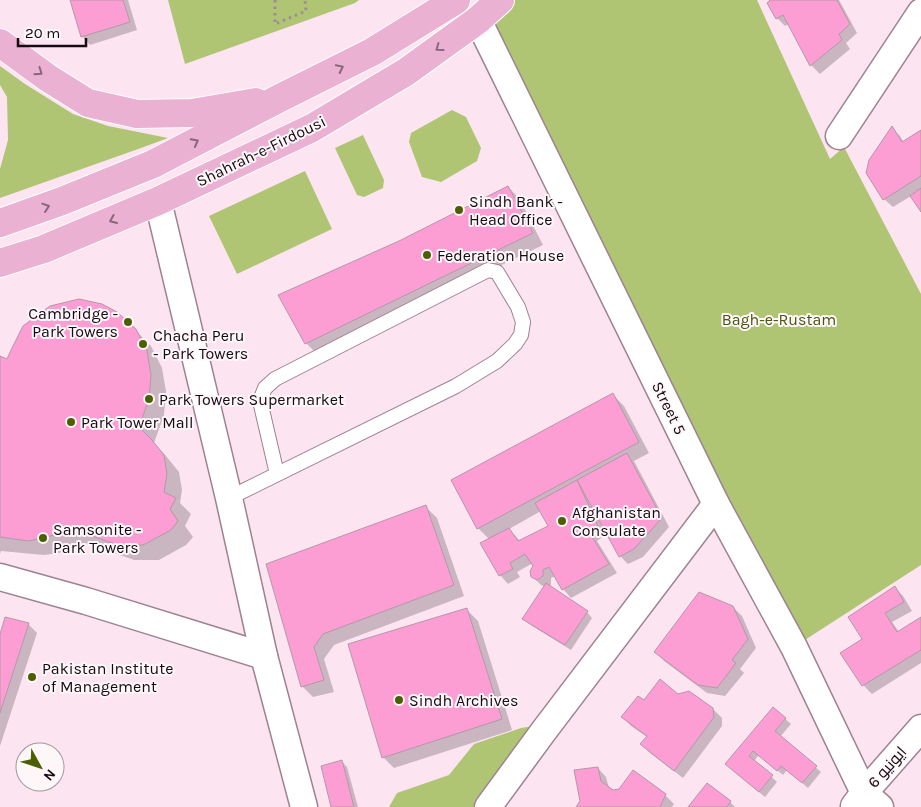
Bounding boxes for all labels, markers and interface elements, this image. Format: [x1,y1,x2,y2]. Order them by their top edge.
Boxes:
scale bar [18,15,85,47]
text: 20 m [25,24,60,42]
one-way arrow [435,42,444,52]
one-way arrow [335,64,344,75]
one-way arrow [34,66,43,75]
street label: Shahrah-e-Firdousi [193,111,329,191]
one-way arrow [190,138,199,148]
place label: Sindh Bank - Head Office [469,192,563,229]
one-way arrow [41,203,50,213]
marker: Sindh Bank - Head Office [453,204,465,216]
one-way arrow [110,214,118,224]
place label: Federation House [437,246,564,265]
marker: Federation House [421,249,433,261]
place label: Cambridge - Park Towers [28,304,118,341]
park label: Bagh-e-Rustam [722,310,836,329]
marker: Cambridge - Park Towers [122,316,134,328]
place label: Chacha Peru - Park Towers [153,326,248,363]
marker: Chacha Peru - Park Towers [137,338,149,350]
street label: Street 5 [648,378,690,438]
place label: Park Towers Supermarket [159,390,344,409]
marker: Park Towers Supermarket [143,393,155,405]
place label: Park Tower Mall [81,413,193,432]
marker: Park Tower Mall [65,416,77,428]
place label: Afghanistan Consulate [572,503,661,540]
marker: Afghanistan Consulate [556,515,568,527]
place label: Samsonite - Park Towers [53,520,142,557]
marker: Samsonite - Park Towers [37,532,49,544]
place label: Pakistan Institute of Management [42,659,173,696]
marker: Pakistan Institute of Management [26,671,38,683]
place label: Sindh Archives [409,691,518,710]
marker: Sindh Archives [393,694,405,706]
north arrow [15,742,65,792]
street label: ایونیو 6 [864,742,910,792]
text: N [40,766,59,784]

